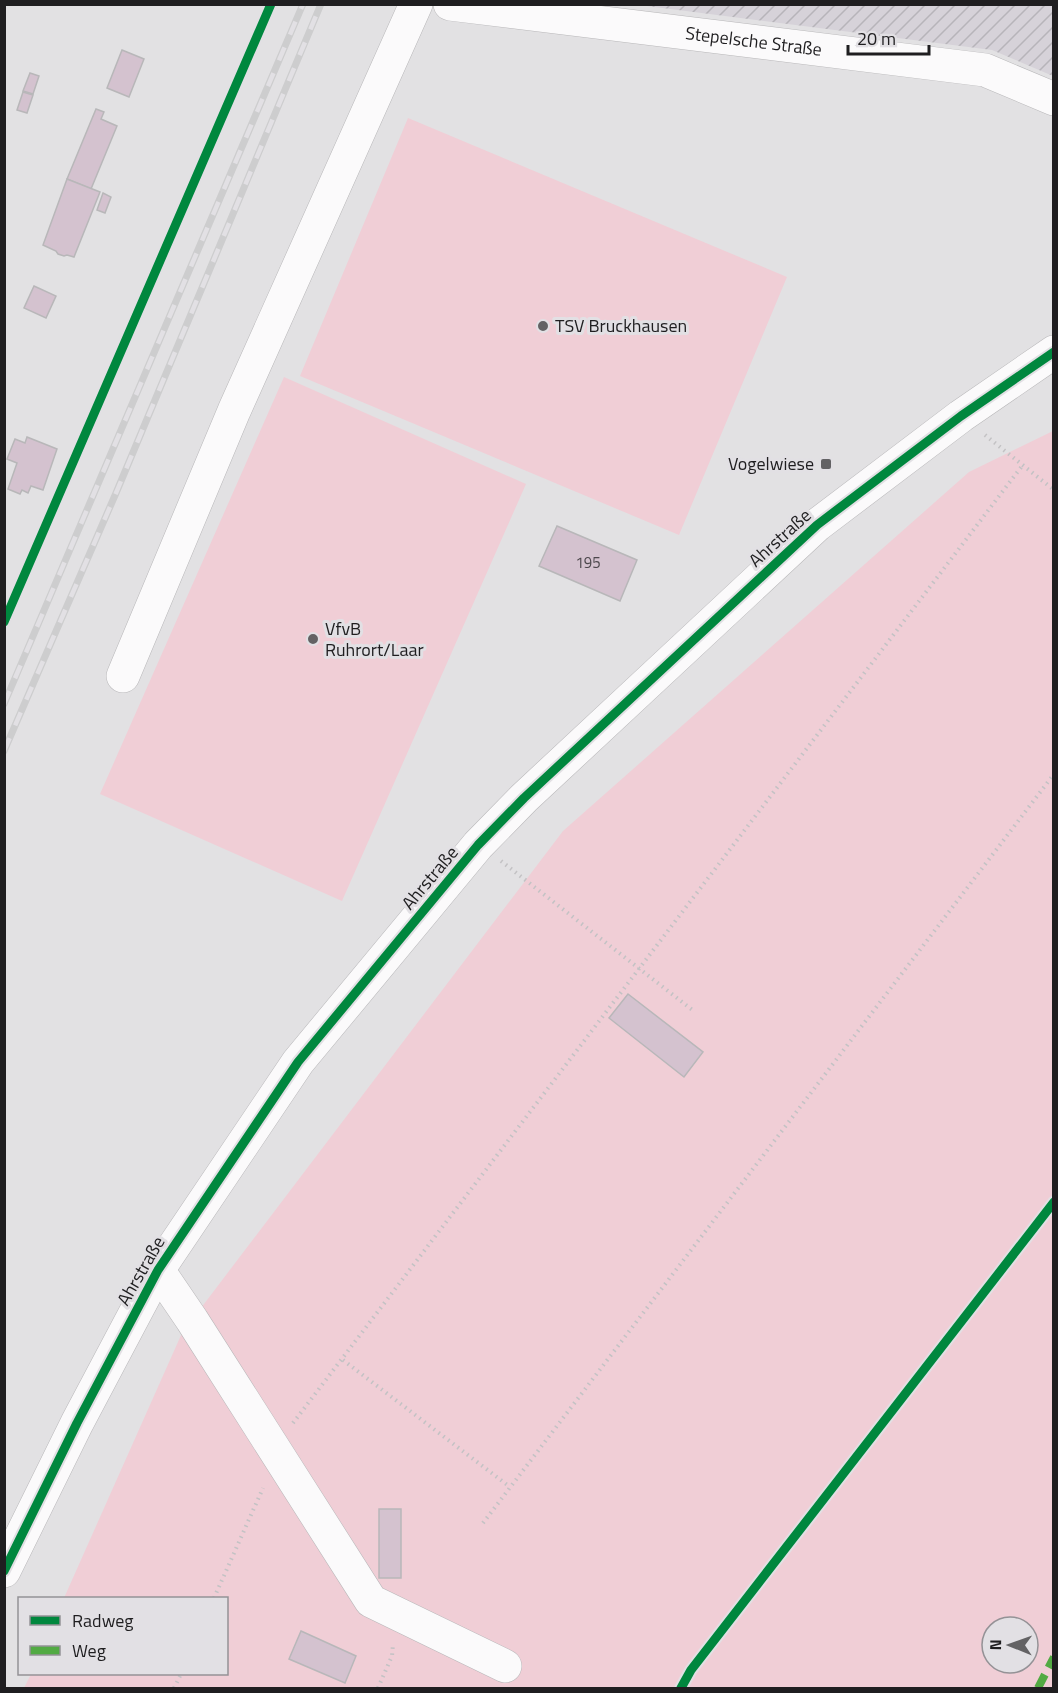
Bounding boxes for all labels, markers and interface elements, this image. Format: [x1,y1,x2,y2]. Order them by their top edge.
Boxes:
scale bar [848,18,929,56]
street label: Stepelsche Straße [684,19,824,63]
text: 20 m [857,25,896,52]
place label: TSV Bruckhausen [555,312,687,339]
marker: TSV Bruckhausen [536,319,550,333]
place label: Vogelwiese [728,450,814,477]
marker: Vogelwiese [819,457,833,471]
street label: Ahrstraße [742,502,817,573]
house number: 195 [575,551,601,574]
place label: VfvB Ruhrort/Laar [325,615,424,663]
marker: VfvB Ruhrort/Laar [306,632,320,646]
street label: Ahrstraße [395,840,464,915]
street label: Ahrstraße [110,1231,171,1310]
legend [18,1597,228,1675]
text: Radweg [72,1607,134,1634]
north arrow [980,1615,1040,1675]
text: Weg [72,1637,106,1664]
text: N [983,1639,1007,1650]

